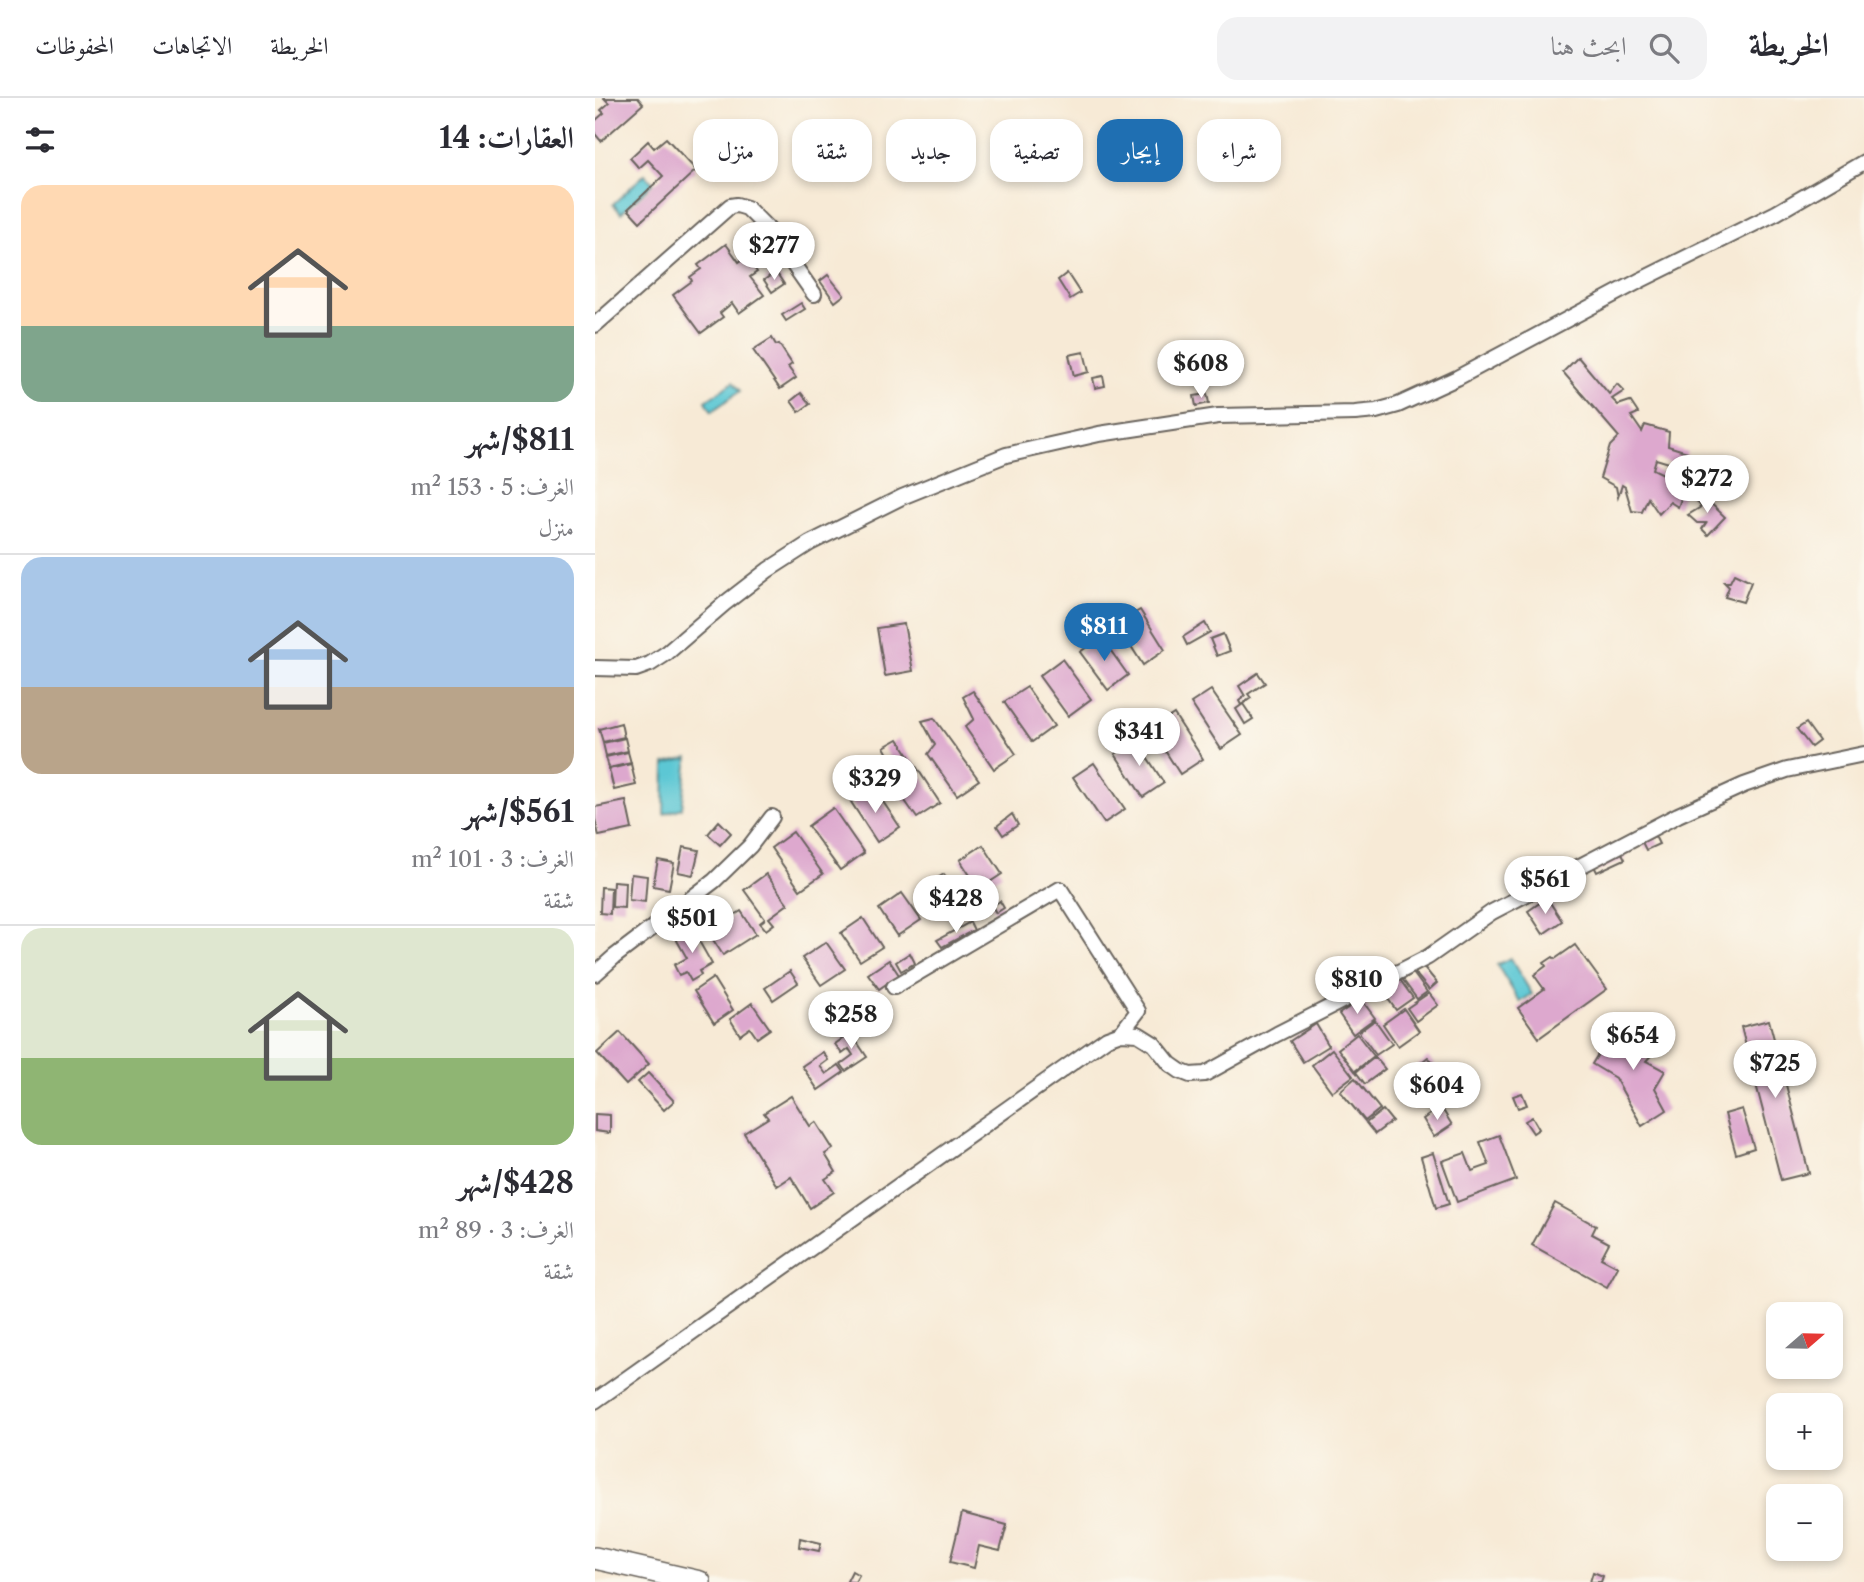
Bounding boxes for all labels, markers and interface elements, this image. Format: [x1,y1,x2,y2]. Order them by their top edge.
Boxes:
search box [1217,17,1707,80]
text: الخريطة [1749,24,1829,65]
icon: search [1645,29,1683,67]
text: ابحث هنا [1550,30,1627,62]
text: المحفوظات [35,31,114,60]
text: الاتجاهات [152,31,232,60]
text: الخريطة [270,31,329,60]
text: العقارات: 14 [439,119,574,156]
chip: منزل [693,119,778,182]
chip: شقة [792,119,872,182]
chip: جديد [886,119,976,182]
chip: تصفية [990,119,1083,182]
chip: إيجار [1097,119,1183,182]
chip: شراء [1197,119,1281,182]
icon: filters [21,121,59,159]
pin: $277 [733,222,815,282]
icon: home [235,230,361,356]
text: $277 [749,231,799,259]
pin: $608 [1160,341,1242,400]
text: $608 [1173,349,1229,377]
text: $811/شهر [466,421,574,458]
pin: $272 [1666,456,1748,515]
text: $272 [1681,464,1733,492]
text: الغرف: 5 · 153 m² [410,473,574,501]
text: منزل [539,514,574,542]
icon: home [235,602,361,728]
pin: $811 [1063,603,1145,663]
text: $811 [1080,612,1128,640]
pin: $341 [1098,708,1180,768]
text: $341 [1114,717,1164,745]
pin: $329 [834,756,916,815]
text: $329 [848,764,902,792]
text: $561/شهر [464,793,574,830]
text: الغرف: 3 · 101 m² [411,845,574,873]
pin: $561 [1504,856,1586,916]
text: $561 [1520,865,1570,893]
pin: $428 [915,876,997,935]
text: $428 [929,884,983,912]
text: شقة [544,886,574,914]
pin: $501 [651,896,733,955]
text: $501 [667,904,717,932]
pin: $810 [1316,956,1398,1016]
text: $810 [1331,965,1383,993]
icon: home [235,973,361,1099]
pin: $258 [810,992,892,1051]
text: $258 [824,1000,878,1028]
pin: $654 [1592,1012,1674,1072]
text: $654 [1607,1021,1659,1049]
pin: $725 [1734,1040,1816,1100]
text: $725 [1749,1049,1801,1077]
pin: $604 [1396,1062,1478,1122]
text: $604 [1410,1071,1464,1099]
text: $428/شهر [458,1164,574,1201]
text: الغرف: 3 · 89 m² [418,1216,574,1244]
text: شقة [544,1257,574,1285]
north arrow [1766,1302,1843,1379]
map controls [1766,1302,1843,1561]
button: + [1766,1393,1843,1470]
button: − [1766,1484,1843,1561]

